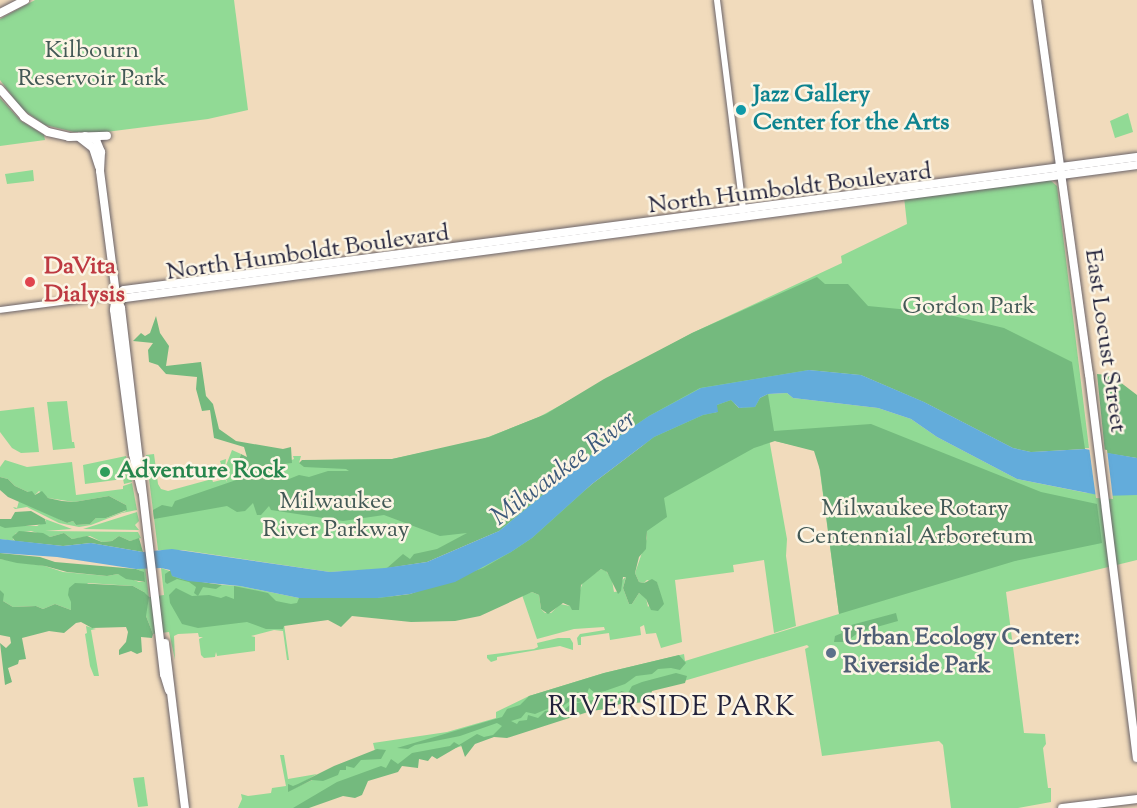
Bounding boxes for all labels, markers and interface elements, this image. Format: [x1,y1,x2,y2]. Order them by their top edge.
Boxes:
park label: Kilbourn Reservoir Park [17,38,167,94]
place label: Jazz Gallery Center for the Arts [753,82,949,138]
marker: Jazz Gallery Center for the Arts [734,103,748,117]
street label: North Humboldt Boulevard [647,158,933,222]
street label: North Humboldt Boulevard [165,220,451,288]
street label: East Locust Street [1077,247,1131,435]
place label: DaVita Dialysis [44,254,125,310]
marker: DaVita Dialysis [21,273,39,291]
park label: Gordon Park [902,294,1036,322]
water label: Milwaukee River [486,404,642,534]
place label: Adventure Rock [117,458,286,486]
marker: Adventure Rock [98,465,112,479]
park label: Milwaukee River Parkway [262,489,410,545]
park label: Milwaukee Rotary Centennial Arboretum [796,496,1034,552]
place label: Urban Ecology Center: Riverside Park [843,625,1080,681]
marker: Urban Ecology Center: Riverside Park [824,646,838,660]
district label: RIVERSIDE PARK [548,693,796,725]

